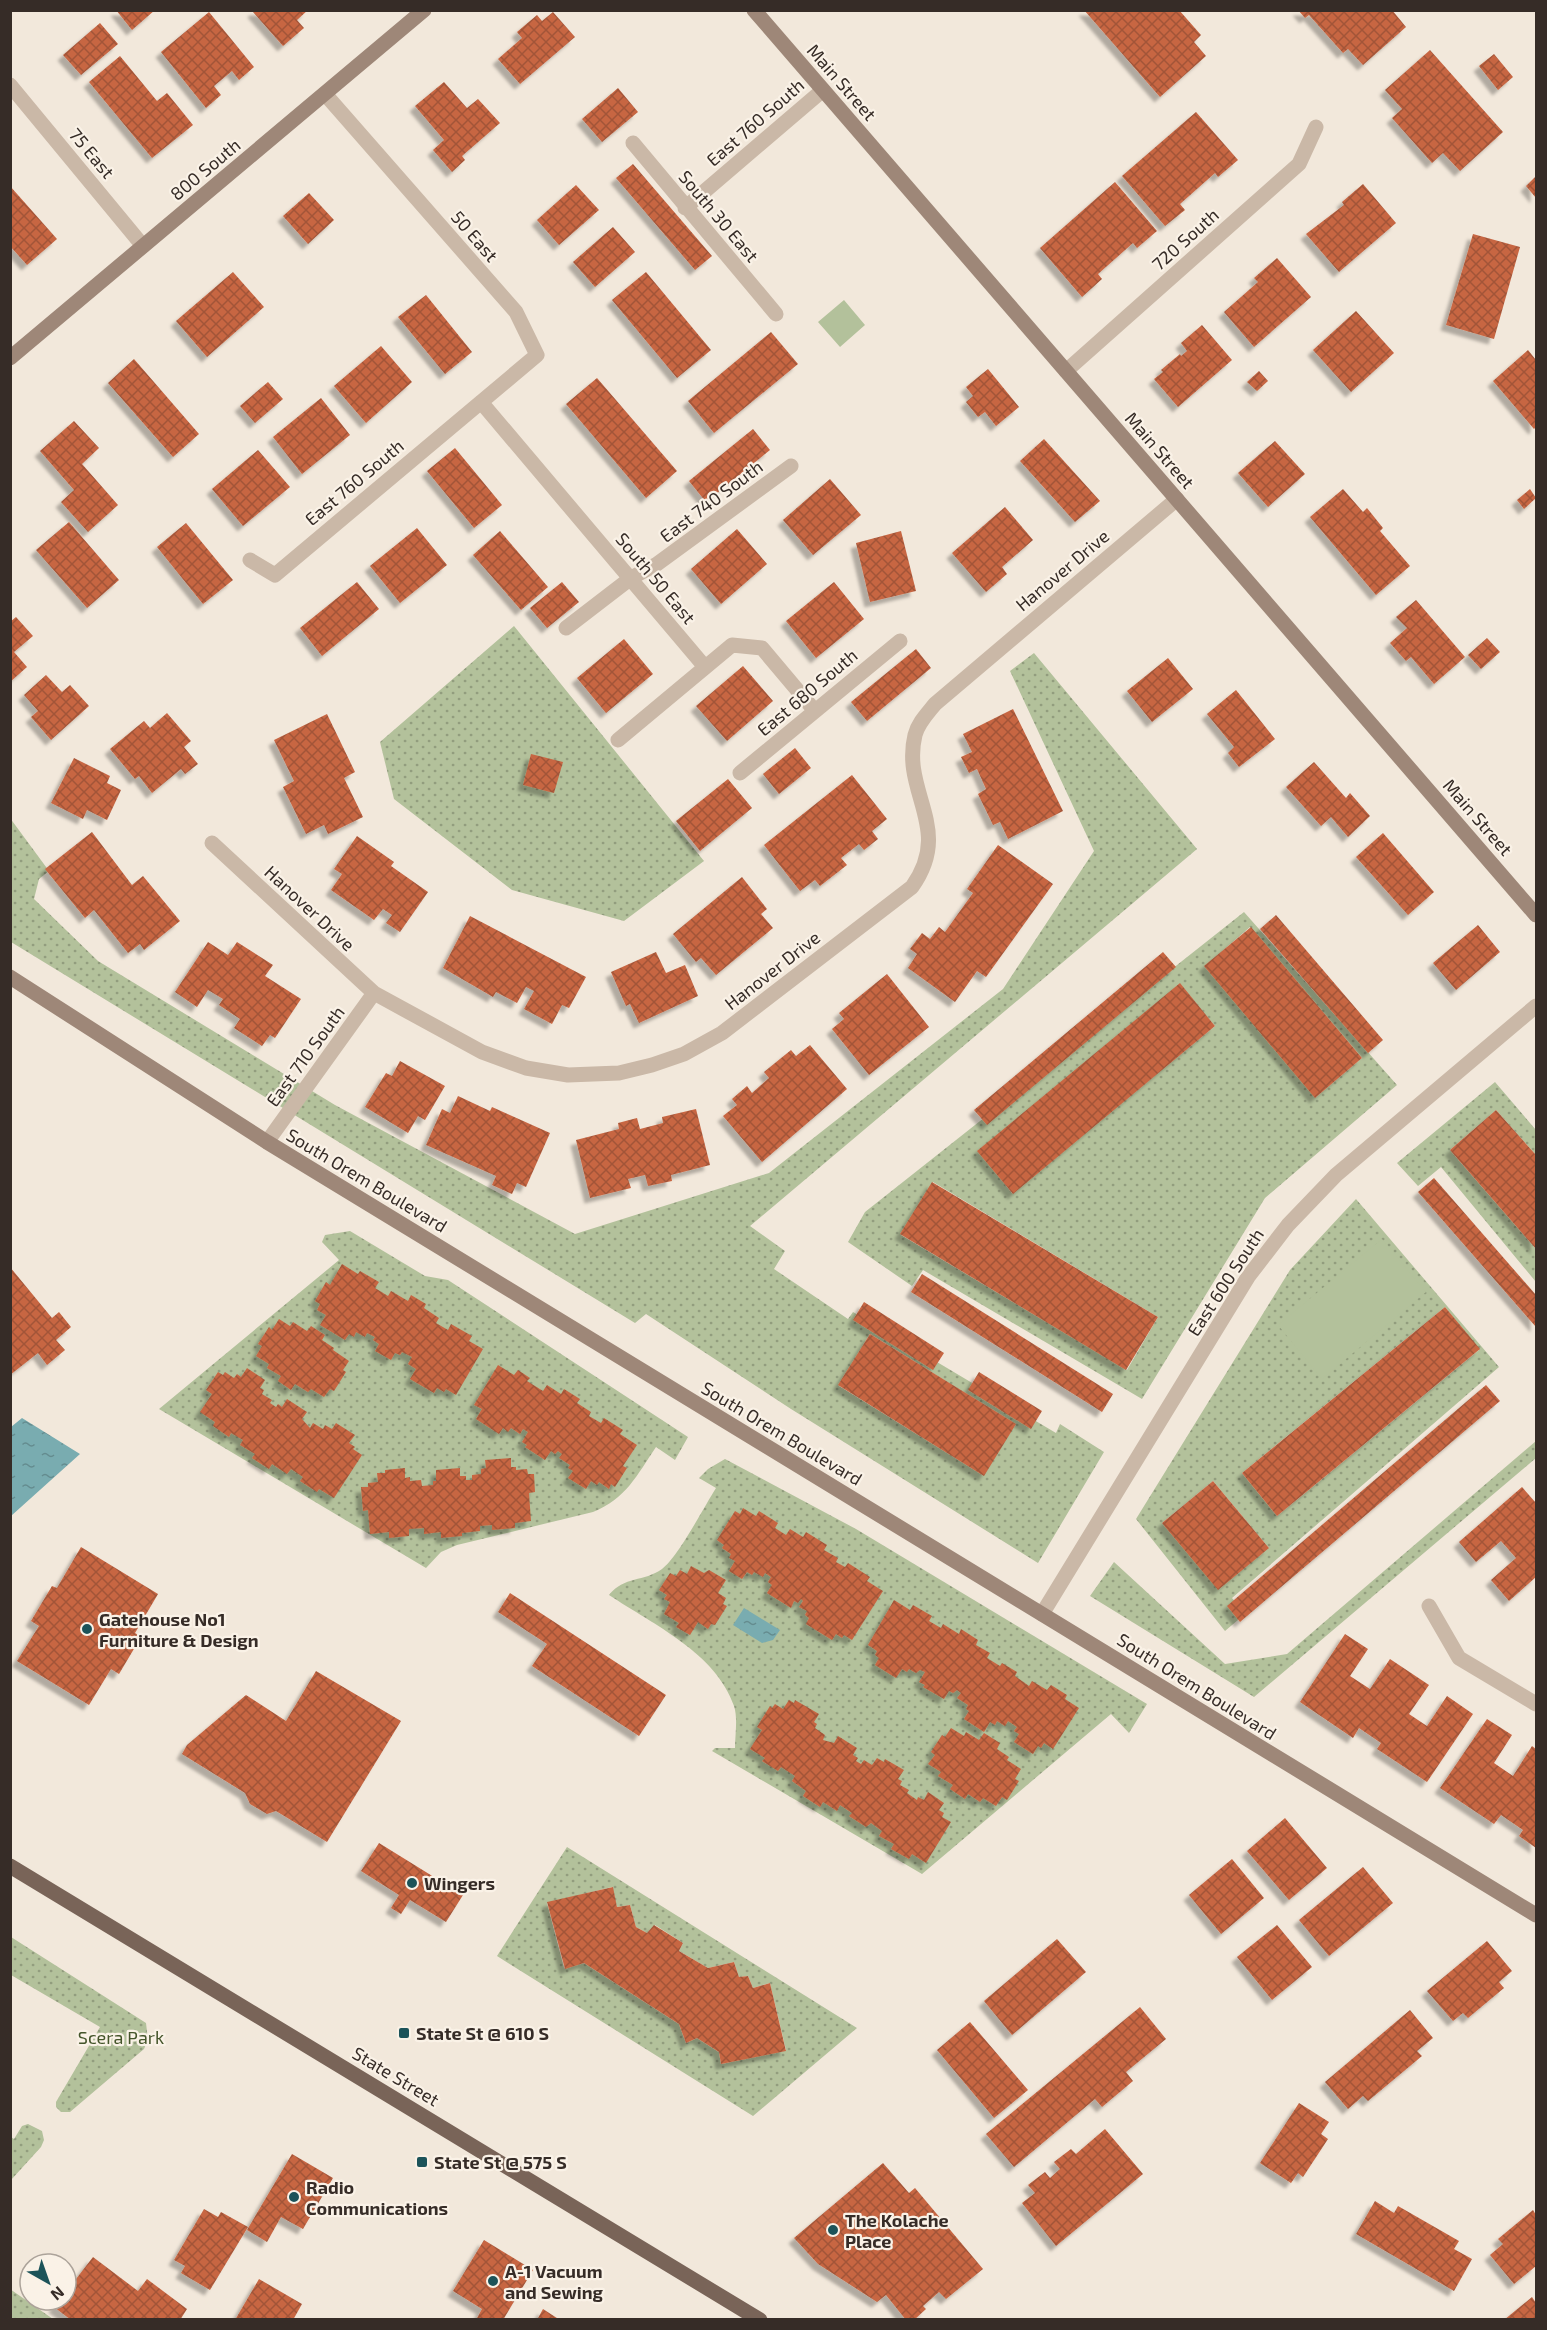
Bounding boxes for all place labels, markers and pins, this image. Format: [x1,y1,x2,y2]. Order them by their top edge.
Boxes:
place label: Gatehouse No1 Furniture & Design [99,1608,259,1651]
marker: Gatehouse No1 Furniture & Design [80,1622,94,1636]
place label: Wingers [424,1872,495,1894]
marker: Wingers [405,1876,419,1890]
place label: State St @ 610 S [416,2022,549,2044]
marker: State St @ 610 S [397,2026,411,2040]
place label: State St @ 575 S [434,2151,567,2173]
marker: State St @ 575 S [415,2155,429,2169]
place label: Radio Communications [306,2176,448,2219]
marker: Radio Communications [287,2190,301,2204]
place label: The Kolache Place [845,2209,949,2252]
marker: The Kolache Place [826,2223,840,2237]
place label: A-1 Vacuum and Sewing [505,2260,603,2303]
marker: A-1 Vacuum and Sewing [486,2274,500,2288]

